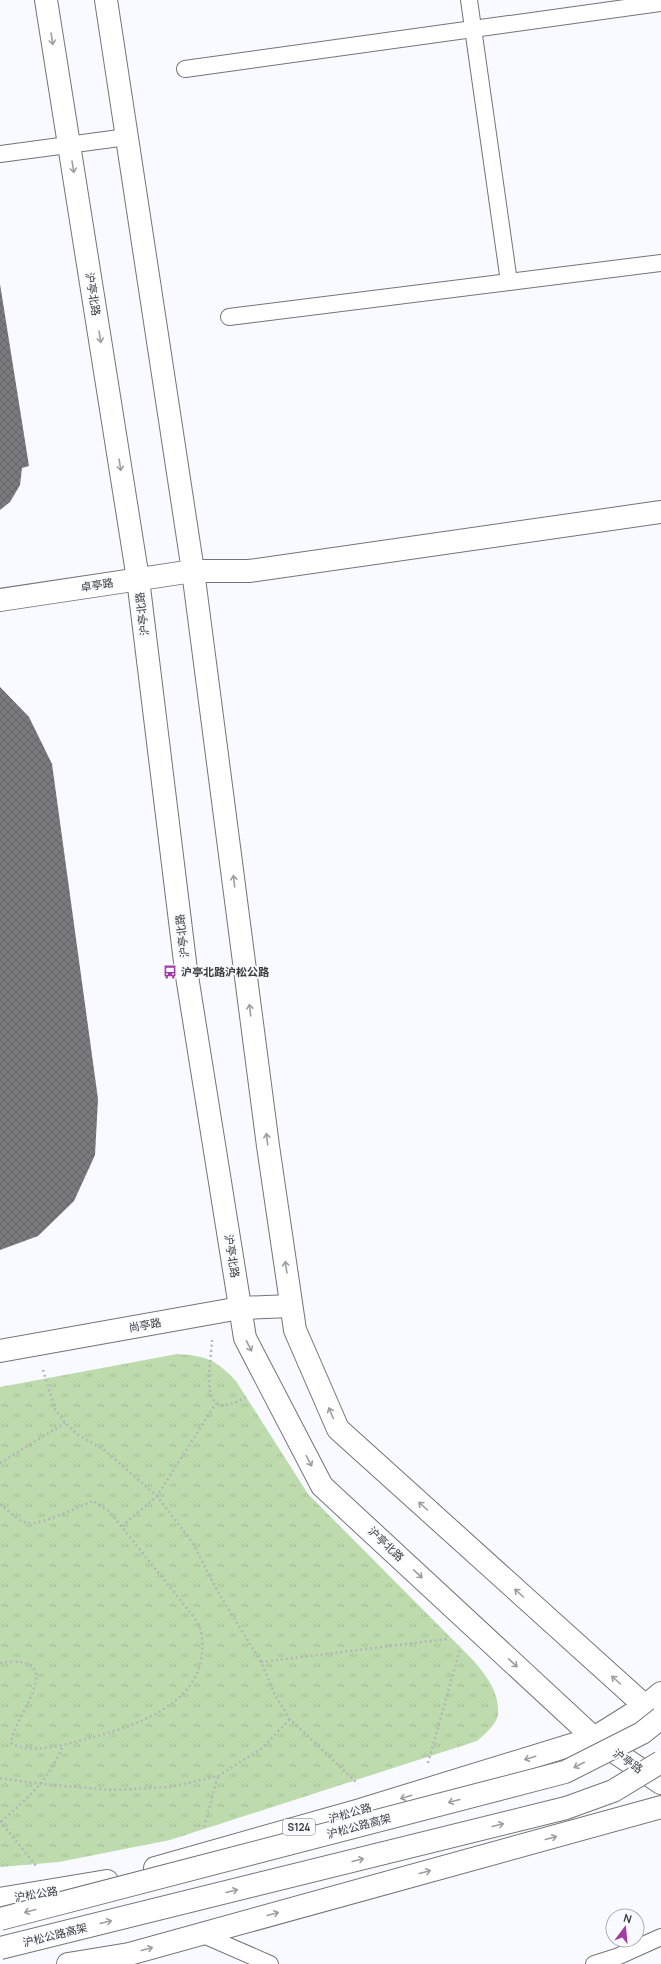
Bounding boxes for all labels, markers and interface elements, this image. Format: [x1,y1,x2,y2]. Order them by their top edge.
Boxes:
one-way arrow [48,32,56,45]
one-way arrow [69,160,77,173]
street label: 沪亭北路 [83,271,104,317]
one-way arrow [96,330,104,343]
one-way arrow [116,458,124,471]
street label: 卓亭路 [79,575,114,594]
street label: 沪亭北路 [131,591,152,637]
one-way arrow [230,875,238,888]
street label: 沪亭北路 [171,913,192,959]
bus stop icon: 沪亭北路沪松公路 [162,964,178,980]
place label: 沪亭北路沪松公路 [181,964,270,979]
one-way arrow [246,1004,254,1017]
one-way arrow [263,1133,270,1146]
street label: 沪亭北路 [222,1233,243,1279]
one-way arrow [282,1261,290,1274]
street label: 尚亭路 [127,1314,162,1335]
one-way arrow [246,1340,254,1352]
one-way arrow [327,1407,334,1419]
one-way arrow [306,1455,314,1467]
one-way arrow [418,1501,428,1511]
street label: 沪亭北路 [365,1523,408,1564]
one-way arrow [413,1569,423,1579]
one-way arrow [514,1588,524,1598]
one-way arrow [508,1658,518,1667]
one-way arrow [611,1675,621,1685]
street label: 沪亭路 [610,1745,646,1776]
one-way arrow [524,1755,537,1762]
one-way arrow [573,1762,585,1769]
one-way arrow [400,1793,412,1801]
one-way arrow [448,1798,461,1805]
street label: 沪松公路 [327,1799,373,1826]
street label: 沪松公路高架 [325,1810,393,1841]
road number: S124 [283,1819,315,1835]
one-way arrow [491,1821,504,1829]
one-way arrow [544,1834,557,1841]
one-way arrow [351,1855,364,1863]
one-way arrow [419,1868,432,1875]
street label: 沪松公路 [13,1883,59,1904]
one-way arrow [225,1887,238,1894]
one-way arrow [24,1908,37,1915]
north arrow [605,1908,645,1948]
one-way arrow [266,1910,279,1918]
text: N [622,1910,634,1926]
one-way arrow [99,1918,112,1925]
street label: 沪松公路高架 [21,1919,89,1950]
one-way arrow [141,1945,154,1952]

